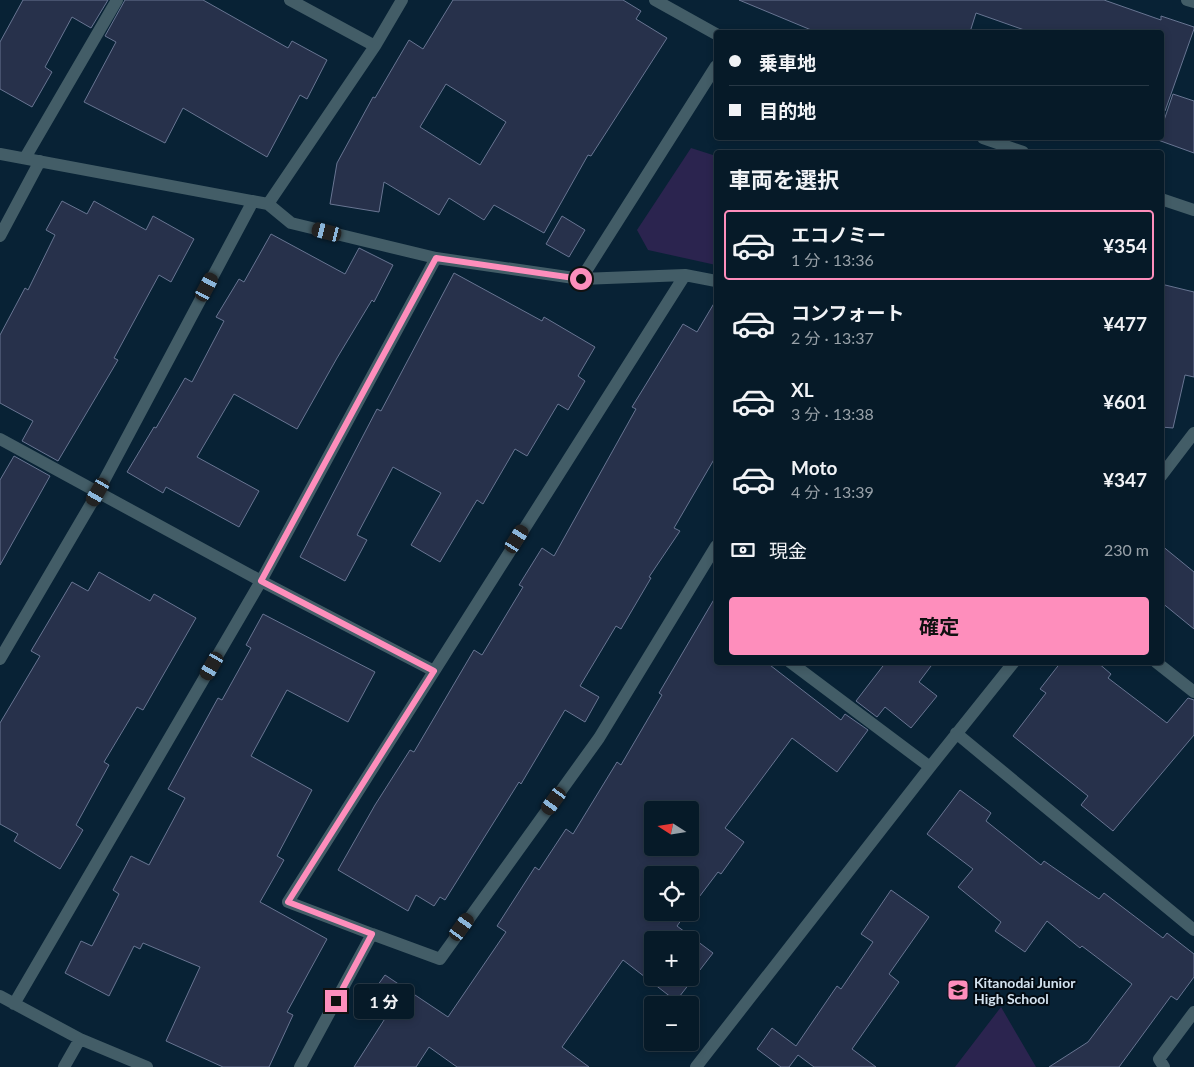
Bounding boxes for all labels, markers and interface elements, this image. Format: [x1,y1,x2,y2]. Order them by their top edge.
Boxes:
text: 乗車地 [759,51,816,74]
text: 目的地 [759,99,816,122]
text: 車両を選択 [729,166,839,193]
car [310,221,343,243]
icon: car [731,223,776,268]
text: エコノミー [791,223,886,246]
text: ¥354 [1103,234,1147,257]
text: 1 分 · 13:36 [791,250,874,269]
route start [570,268,592,290]
car [193,270,220,304]
icon: car [731,301,776,346]
text: コンフォート [791,301,904,324]
text: ¥477 [1103,312,1147,335]
text: 2 分 · 13:37 [791,328,874,347]
text: XL [791,378,814,401]
icon: car [731,379,776,424]
text: ¥601 [1103,390,1147,413]
text: 3 分 · 13:38 [791,404,874,423]
text: Moto [791,456,837,479]
icon: car [731,457,776,502]
text: ¥347 [1103,468,1147,491]
car [84,475,111,509]
text: 4 分 · 13:39 [791,482,874,501]
car [502,522,531,556]
icon: cash [729,536,757,564]
text: 現金 [769,539,807,562]
text: 230 m [1104,540,1149,559]
button: 確定 [729,597,1149,655]
car [198,649,225,683]
car [539,784,568,818]
north arrow [644,801,699,856]
map controls [644,801,699,1051]
button: locate [644,866,699,921]
car [447,910,476,944]
button: + [644,931,699,986]
place label: Kitanodai Junior High School [974,974,1076,1007]
school or university icon: Kitanodai Junior High School [946,978,970,1002]
callout: 1 分 [354,984,414,1018]
route end [325,990,347,1012]
text: 1 分 [369,992,399,1011]
button: − [644,996,699,1051]

